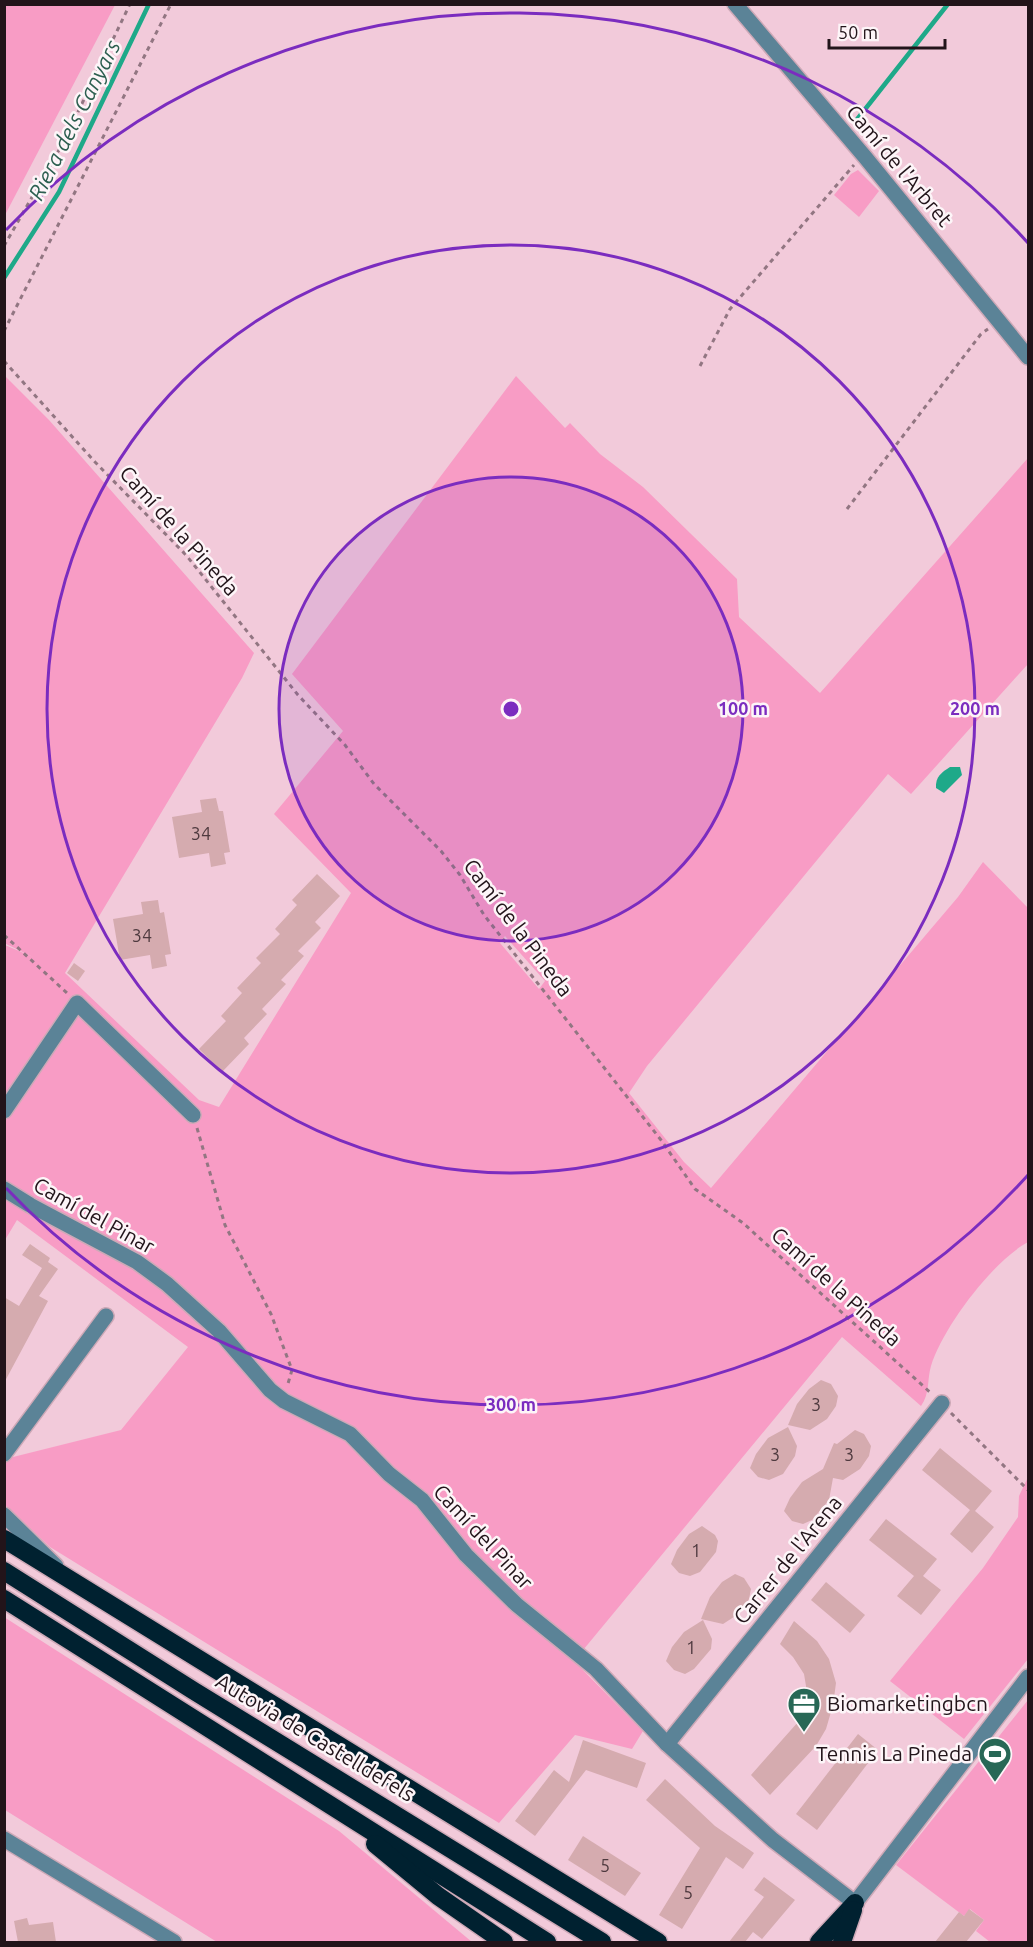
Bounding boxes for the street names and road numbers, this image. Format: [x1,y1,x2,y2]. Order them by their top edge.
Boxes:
street label: Camí de l'Arbret [842,100,958,231]
street label: Camí de la Pineda [115,461,244,600]
street label: Camí de la Pineda [459,854,578,1001]
street label: Camí del Pinar [30,1172,159,1258]
street label: Camí de la Pineda [767,1222,906,1351]
street label: Camí del Pinar [429,1479,538,1594]
street label: Carrer de l'Arena [728,1491,846,1628]
street label: Autovia de Castelldefels [212,1668,419,1806]

